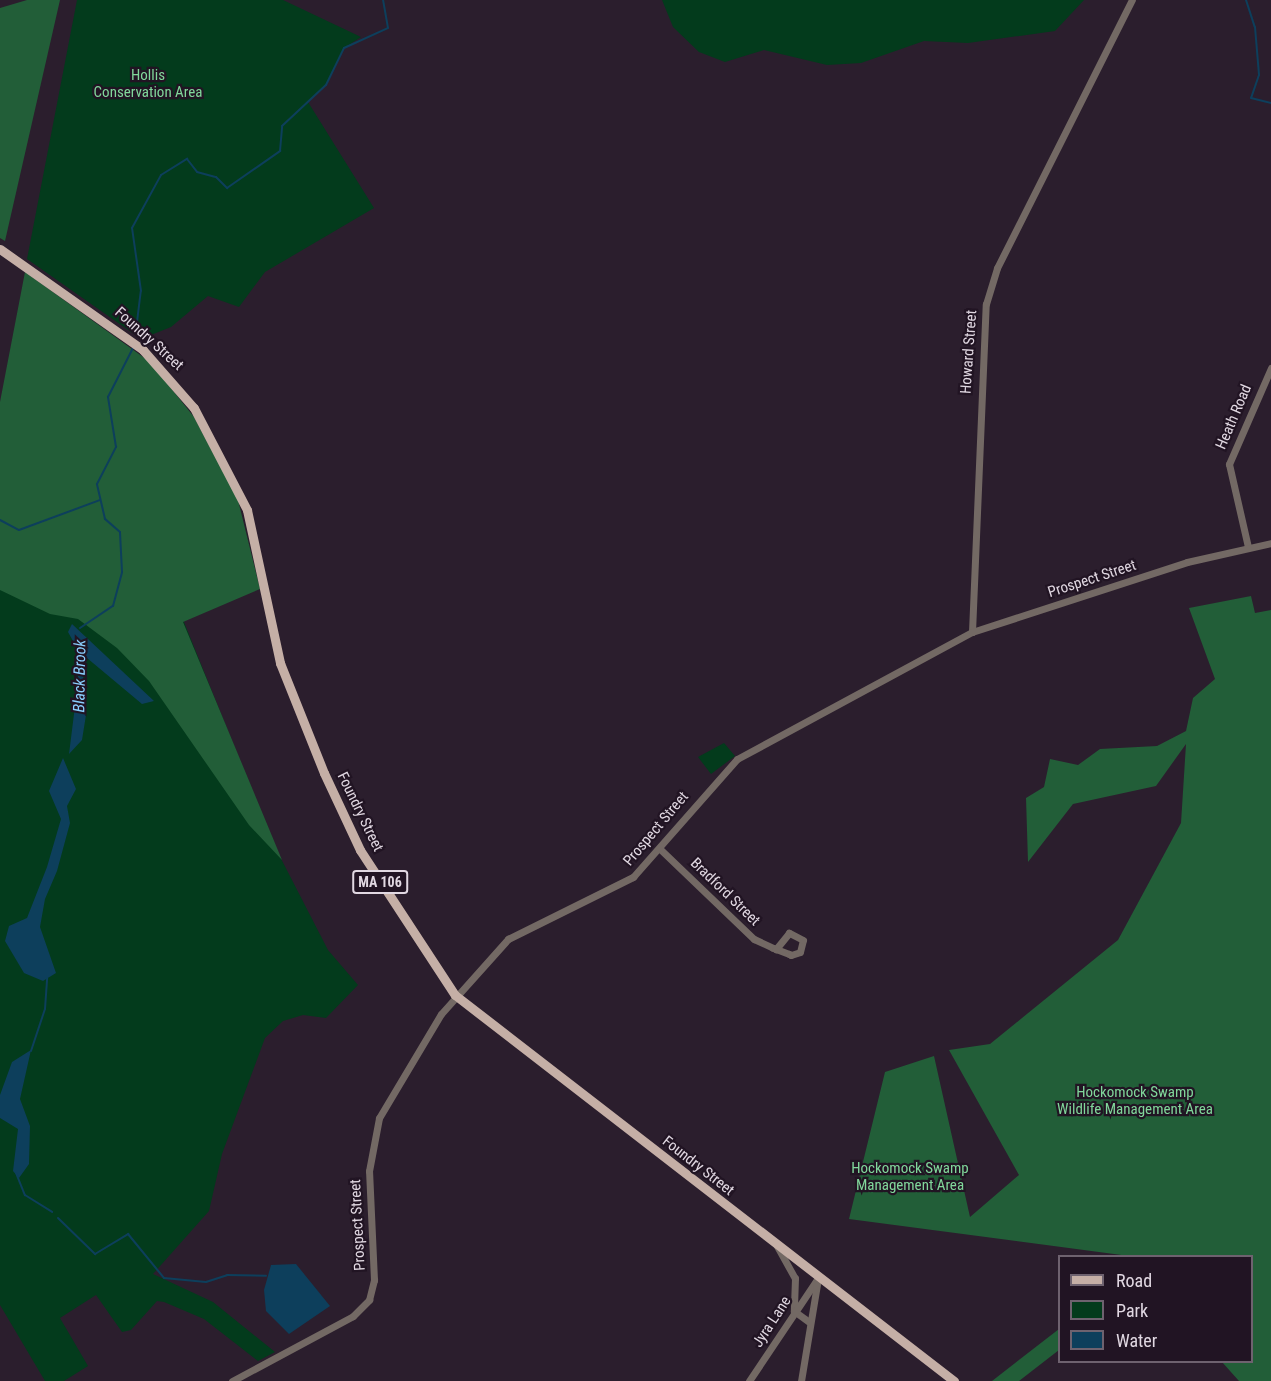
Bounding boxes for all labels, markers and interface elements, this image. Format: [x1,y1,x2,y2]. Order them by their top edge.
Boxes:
park label: Hollis Conservation Area [94,66,202,101]
street label: Foundry Street [111,304,187,374]
street label: Howard Street [957,309,981,395]
street label: Heath Road [1212,382,1256,452]
street label: Prospect Street [1046,556,1138,602]
water label: Black Brook [70,639,90,713]
street label: Foundry Street [333,769,387,855]
street label: Prospect Street [620,788,692,870]
street label: Bradford Street [686,854,764,930]
road number: MA 106 [352,871,409,893]
park label: Hockomock Swamp Wildlife Management Area [1057,1083,1213,1118]
street label: Foundry Street [659,1132,737,1200]
park label: Hockomock Swamp Management Area [851,1159,969,1194]
street label: Prospect Street [347,1179,369,1271]
legend [1058,1255,1253,1363]
text: Road [1116,1270,1152,1291]
street label: Jyra Lane [749,1293,795,1351]
text: Park [1116,1300,1148,1321]
text: Water [1116,1330,1157,1351]

